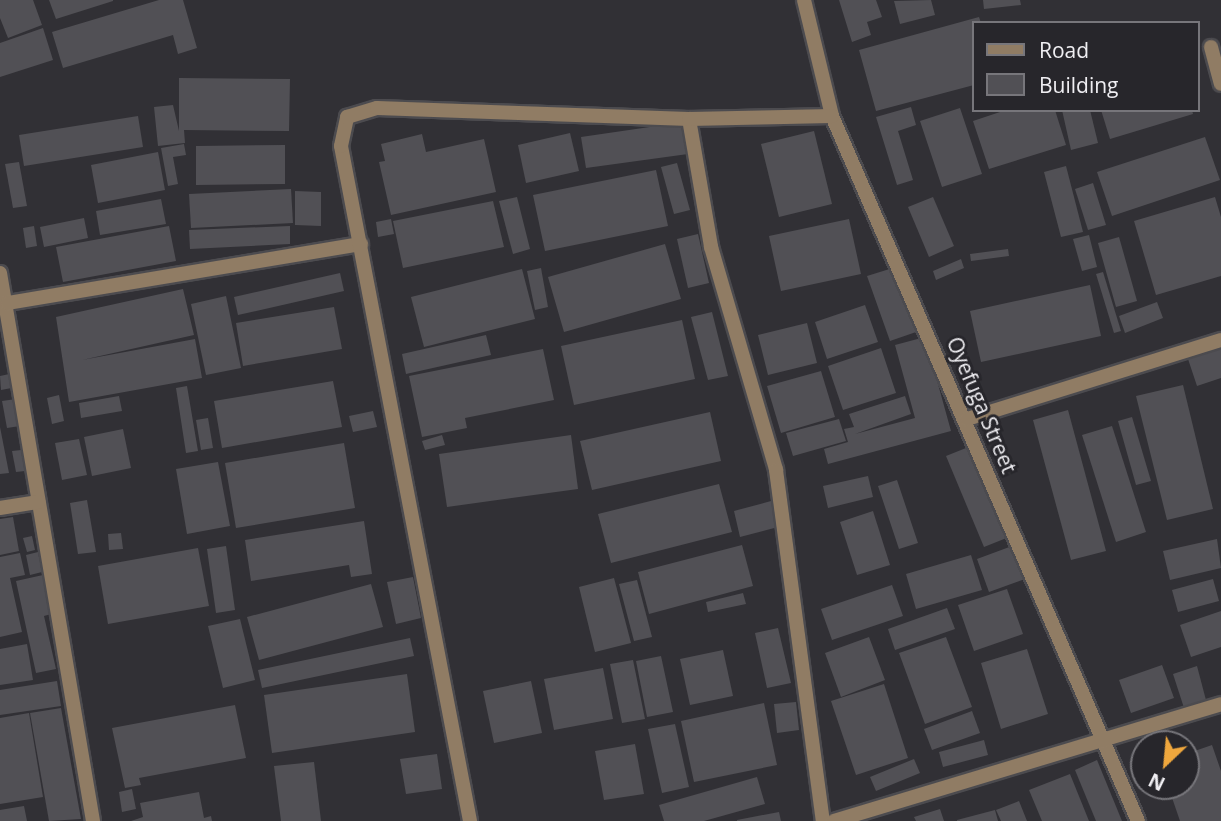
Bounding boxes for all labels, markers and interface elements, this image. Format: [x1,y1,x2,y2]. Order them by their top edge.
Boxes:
legend [972,21,1200,112]
text: Road [1039,36,1089,64]
text: Building [1039,71,1118,99]
street label: Oyefuga Street [942,333,1022,477]
north arrow [1130,730,1200,800]
text: N [1144,767,1169,797]

